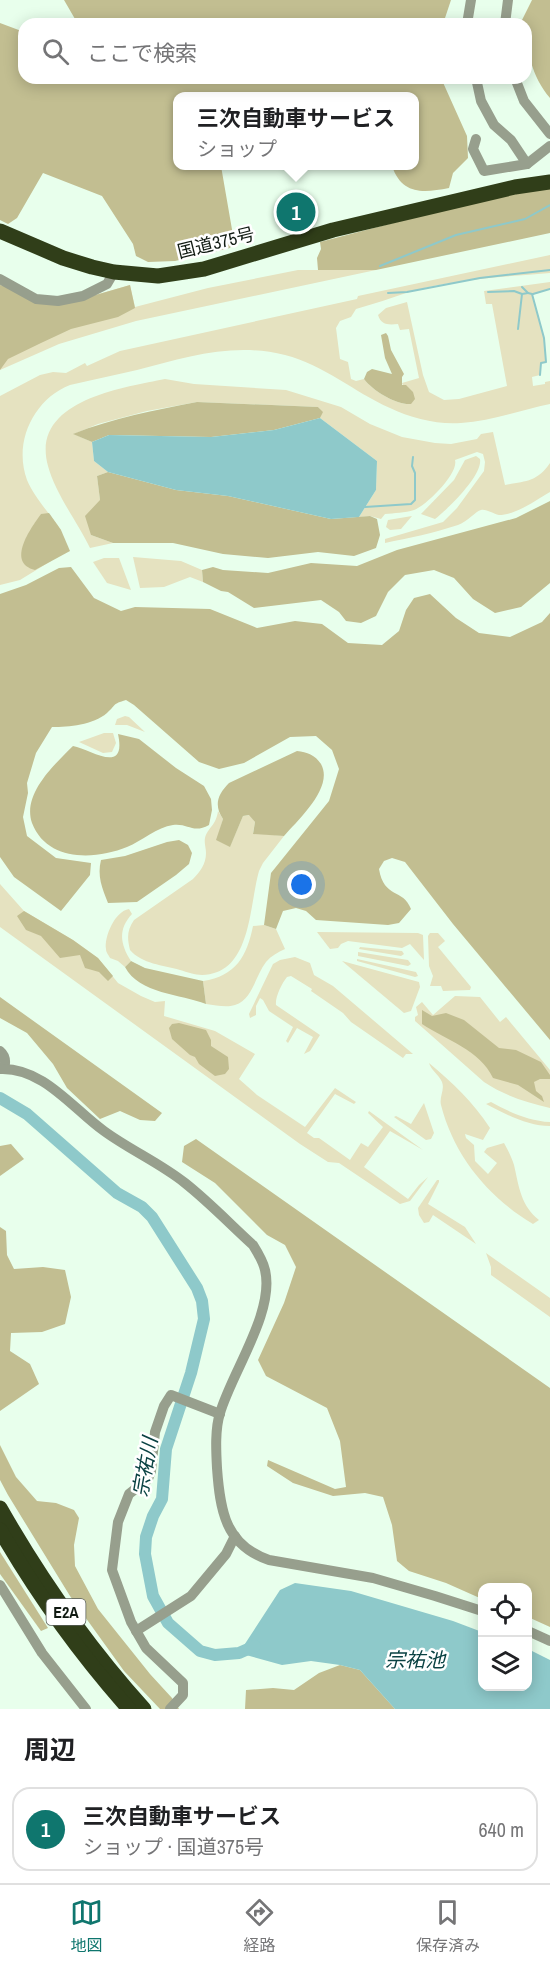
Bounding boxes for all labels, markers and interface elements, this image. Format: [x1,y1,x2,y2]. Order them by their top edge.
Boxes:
search box [18,18,532,84]
icon: search [39,35,72,68]
text: ここで検索 [87,38,197,68]
popup [173,92,419,170]
text: 三次自動車サービス [197,103,395,133]
text: ショップ [197,135,277,162]
pin: 1 [276,190,316,234]
street label: 国道375号 [175,221,257,264]
your location [287,870,316,899]
water label: 宗祐川 [126,1433,163,1499]
map controls [478,1583,532,1691]
button: locate [478,1583,532,1637]
road number: E2A [46,1599,86,1625]
button: layers [478,1637,532,1691]
water label: 宗祐池 [385,1646,447,1673]
text: 周辺 [24,1732,76,1767]
text: 三次自動車サービス [83,1801,281,1831]
text: 1 [41,1816,50,1843]
text: 640 m [478,1816,524,1843]
text: ショップ · 国道375号 [83,1833,264,1860]
tab: 地図 [70,1896,103,1956]
tab: 経路 [243,1896,276,1956]
tab: 保存済み [416,1896,480,1956]

